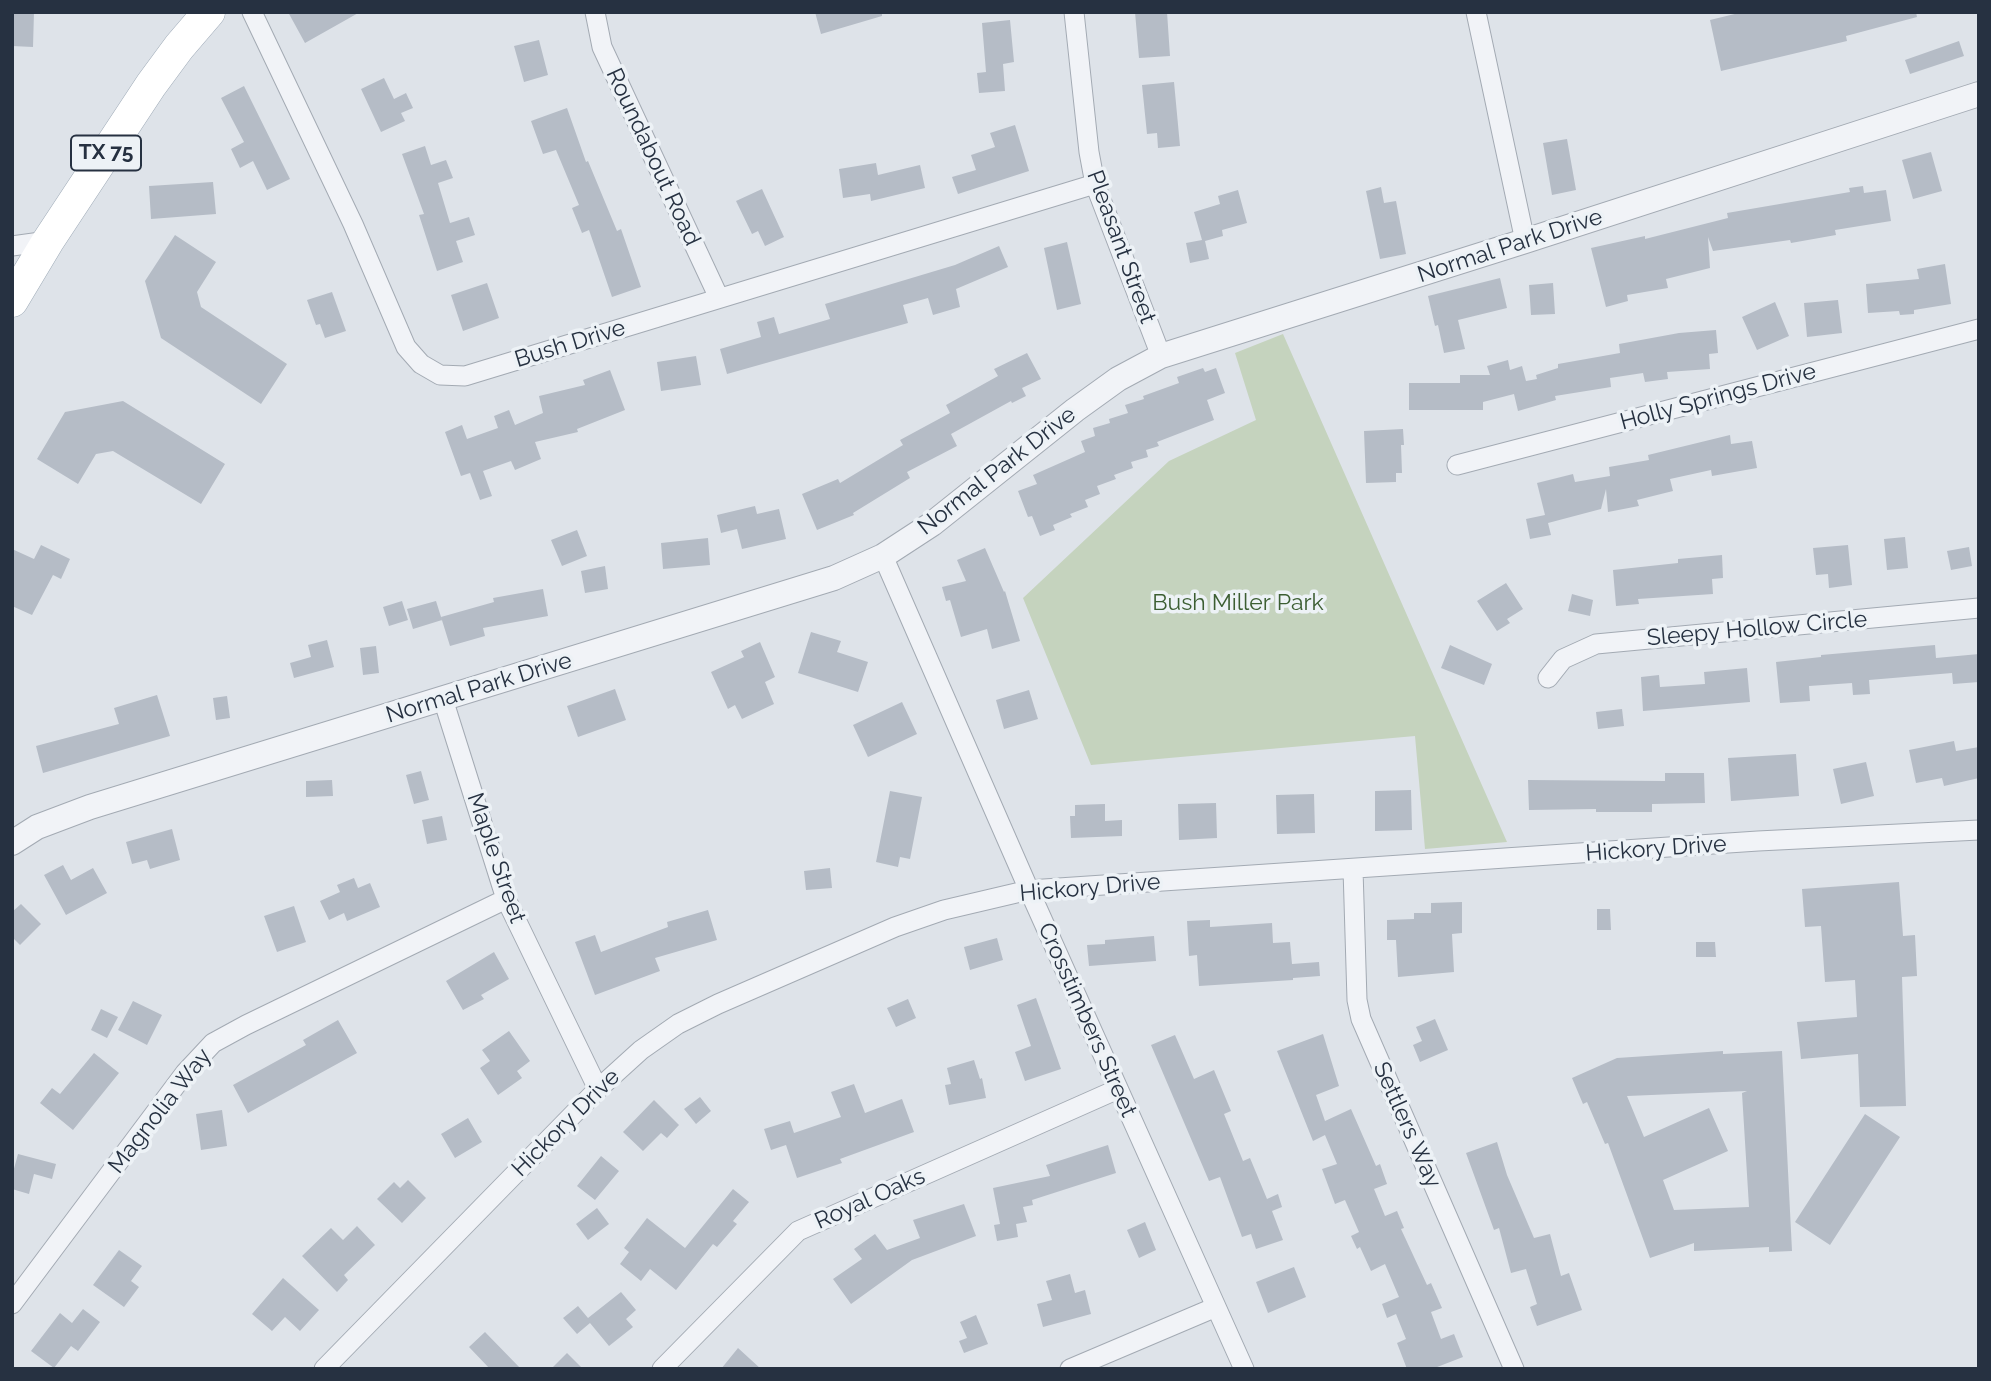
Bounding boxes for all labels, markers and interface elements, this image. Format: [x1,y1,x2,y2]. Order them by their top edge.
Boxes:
street label: Roundabout Road [600,64,706,250]
road number: TX 75 [71,136,141,170]
street label: Pleasant Street [1081,167,1161,327]
street label: Normal Park Drive [1414,203,1606,289]
street label: Bush Drive [511,314,629,374]
street label: Holly Springs Drive [1617,358,1819,436]
street label: Normal Park Drive [913,401,1081,541]
park label: Bush Miller Park [1152,589,1324,617]
street label: Sleepy Hollow Circle [1646,606,1868,652]
street label: Normal Park Drive [383,647,575,729]
street label: Maple Street [461,789,531,927]
street label: Hickory Drive [1585,830,1727,868]
street label: Hickory Drive [1018,868,1162,908]
street label: Crosstimbers Street [1032,919,1142,1121]
street label: Magnolia Way [103,1043,217,1179]
street label: Settlers Way [1367,1058,1447,1192]
street label: Hickory Drive [506,1063,626,1183]
street label: Royal Oaks [811,1162,929,1236]

